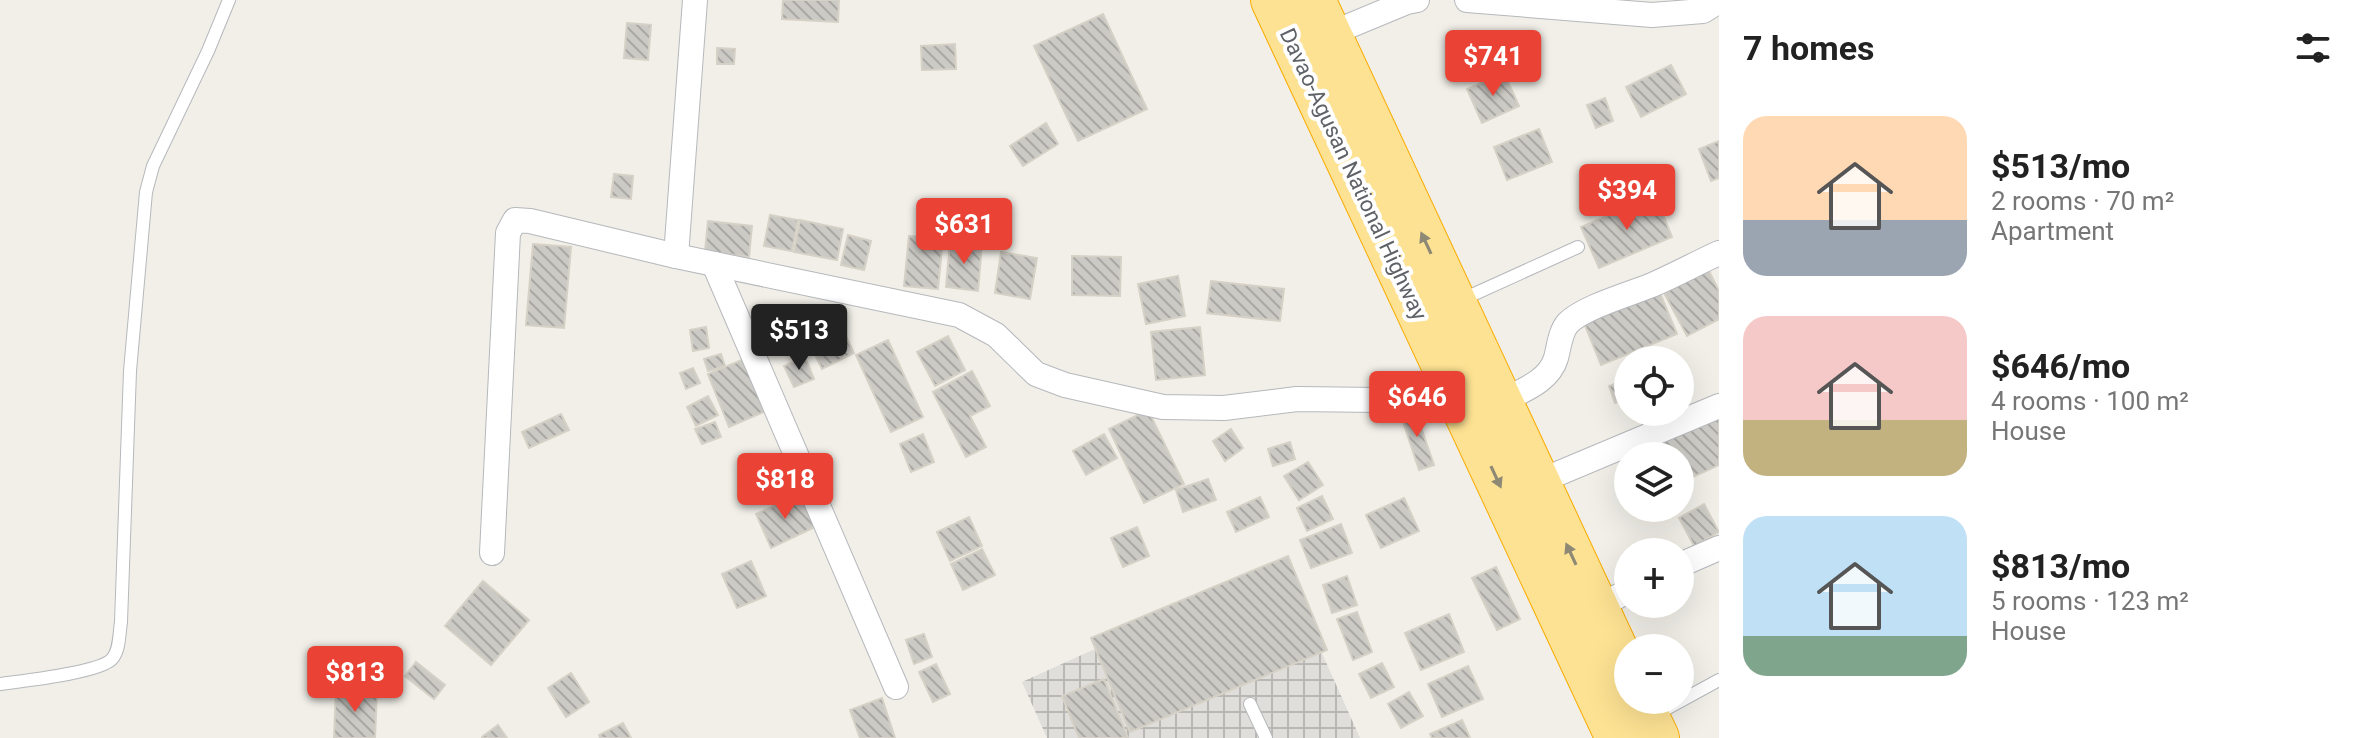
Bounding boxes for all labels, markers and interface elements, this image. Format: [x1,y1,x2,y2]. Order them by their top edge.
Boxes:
street label: Davao-Agusan National Highway [1275,24,1433,325]
icon: filters [2291,26,2335,70]
text: 7 homes [1743,28,1874,68]
pin: $741 [1446,30,1540,98]
text: $741 [1463,41,1523,71]
text: $513/mo [1991,146,2130,186]
icon: home [1807,148,1903,244]
pin: $394 [1580,164,1674,232]
text: $394 [1597,175,1657,205]
text: 2 rooms · 70 m² [1991,186,2174,216]
pin: $631 [917,198,1011,266]
text: $631 [934,209,994,239]
text: Apartment [1991,216,2114,246]
one-way arrow [1419,231,1433,254]
pin: $513 [752,304,846,372]
text: $513 [769,315,829,345]
map controls [1614,346,1694,714]
button: locate [1614,346,1694,426]
text: $646/mo [1991,346,2130,386]
icon: home [1807,348,1903,444]
pin: $646 [1370,371,1464,439]
text: $646 [1387,382,1447,412]
text: 4 rooms · 100 m² [1991,386,2189,416]
text: House [1991,416,2066,446]
button: layers [1614,442,1694,522]
pin: $818 [738,453,832,521]
text: $818 [755,464,815,494]
one-way arrow [1489,465,1503,488]
button: + [1614,538,1694,618]
one-way arrow [1564,543,1578,566]
text: $813/mo [1991,546,2130,586]
icon: home [1807,548,1903,644]
text: 5 rooms · 123 m² [1991,586,2189,616]
text: House [1991,616,2066,646]
button: − [1614,634,1694,714]
pin: $813 [308,646,402,714]
text: $813 [325,657,385,687]

